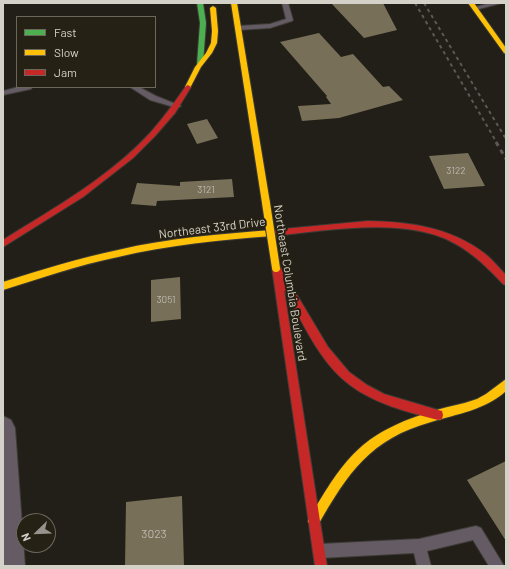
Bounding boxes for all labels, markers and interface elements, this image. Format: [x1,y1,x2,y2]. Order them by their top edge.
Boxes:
legend [16,16,156,88]
text: Fast [54,25,77,39]
text: Slow [54,45,79,59]
text: Jam [54,65,77,79]
house number: 3122 [446,165,466,177]
house number: 3121 [197,184,215,196]
street label: Northeast Columbia Boulevard [271,204,309,362]
street label: Northeast 33rd Drive [158,214,266,242]
house number: 3051 [156,294,176,306]
north arrow [16,513,56,553]
house number: 3023 [141,527,167,541]
text: N [18,532,33,543]

